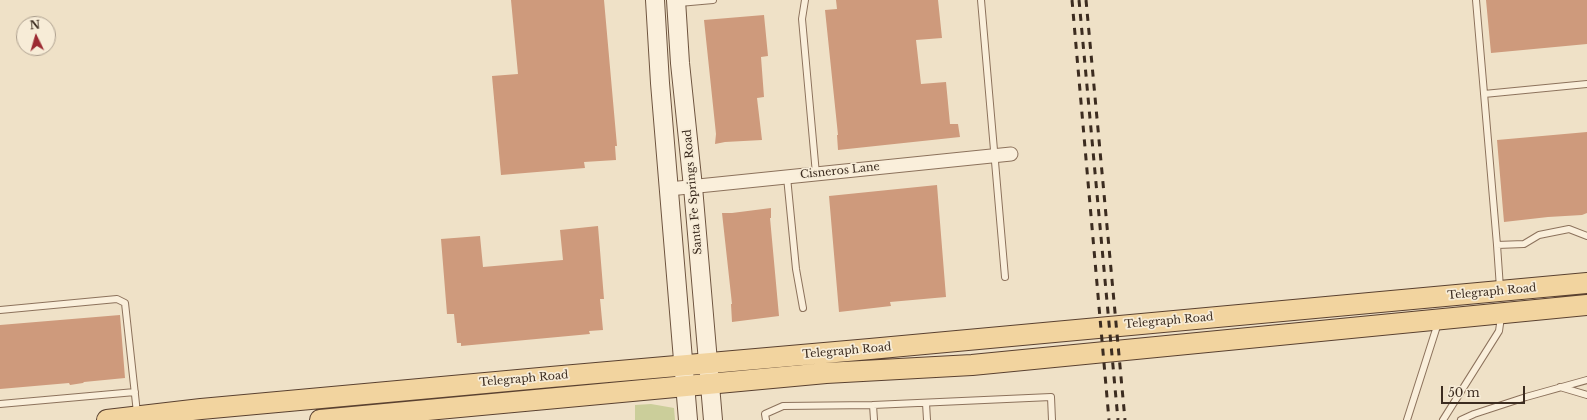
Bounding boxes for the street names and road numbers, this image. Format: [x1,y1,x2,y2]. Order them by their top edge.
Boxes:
street label: Santa Fe Springs Road [681,129,705,255]
street label: Cisneros Lane [800,160,880,182]
street label: Telegraph Road [1447,282,1537,302]
street label: Telegraph Road [1124,311,1214,331]
street label: Telegraph Road [802,341,892,361]
street label: Telegraph Road [479,369,569,389]

